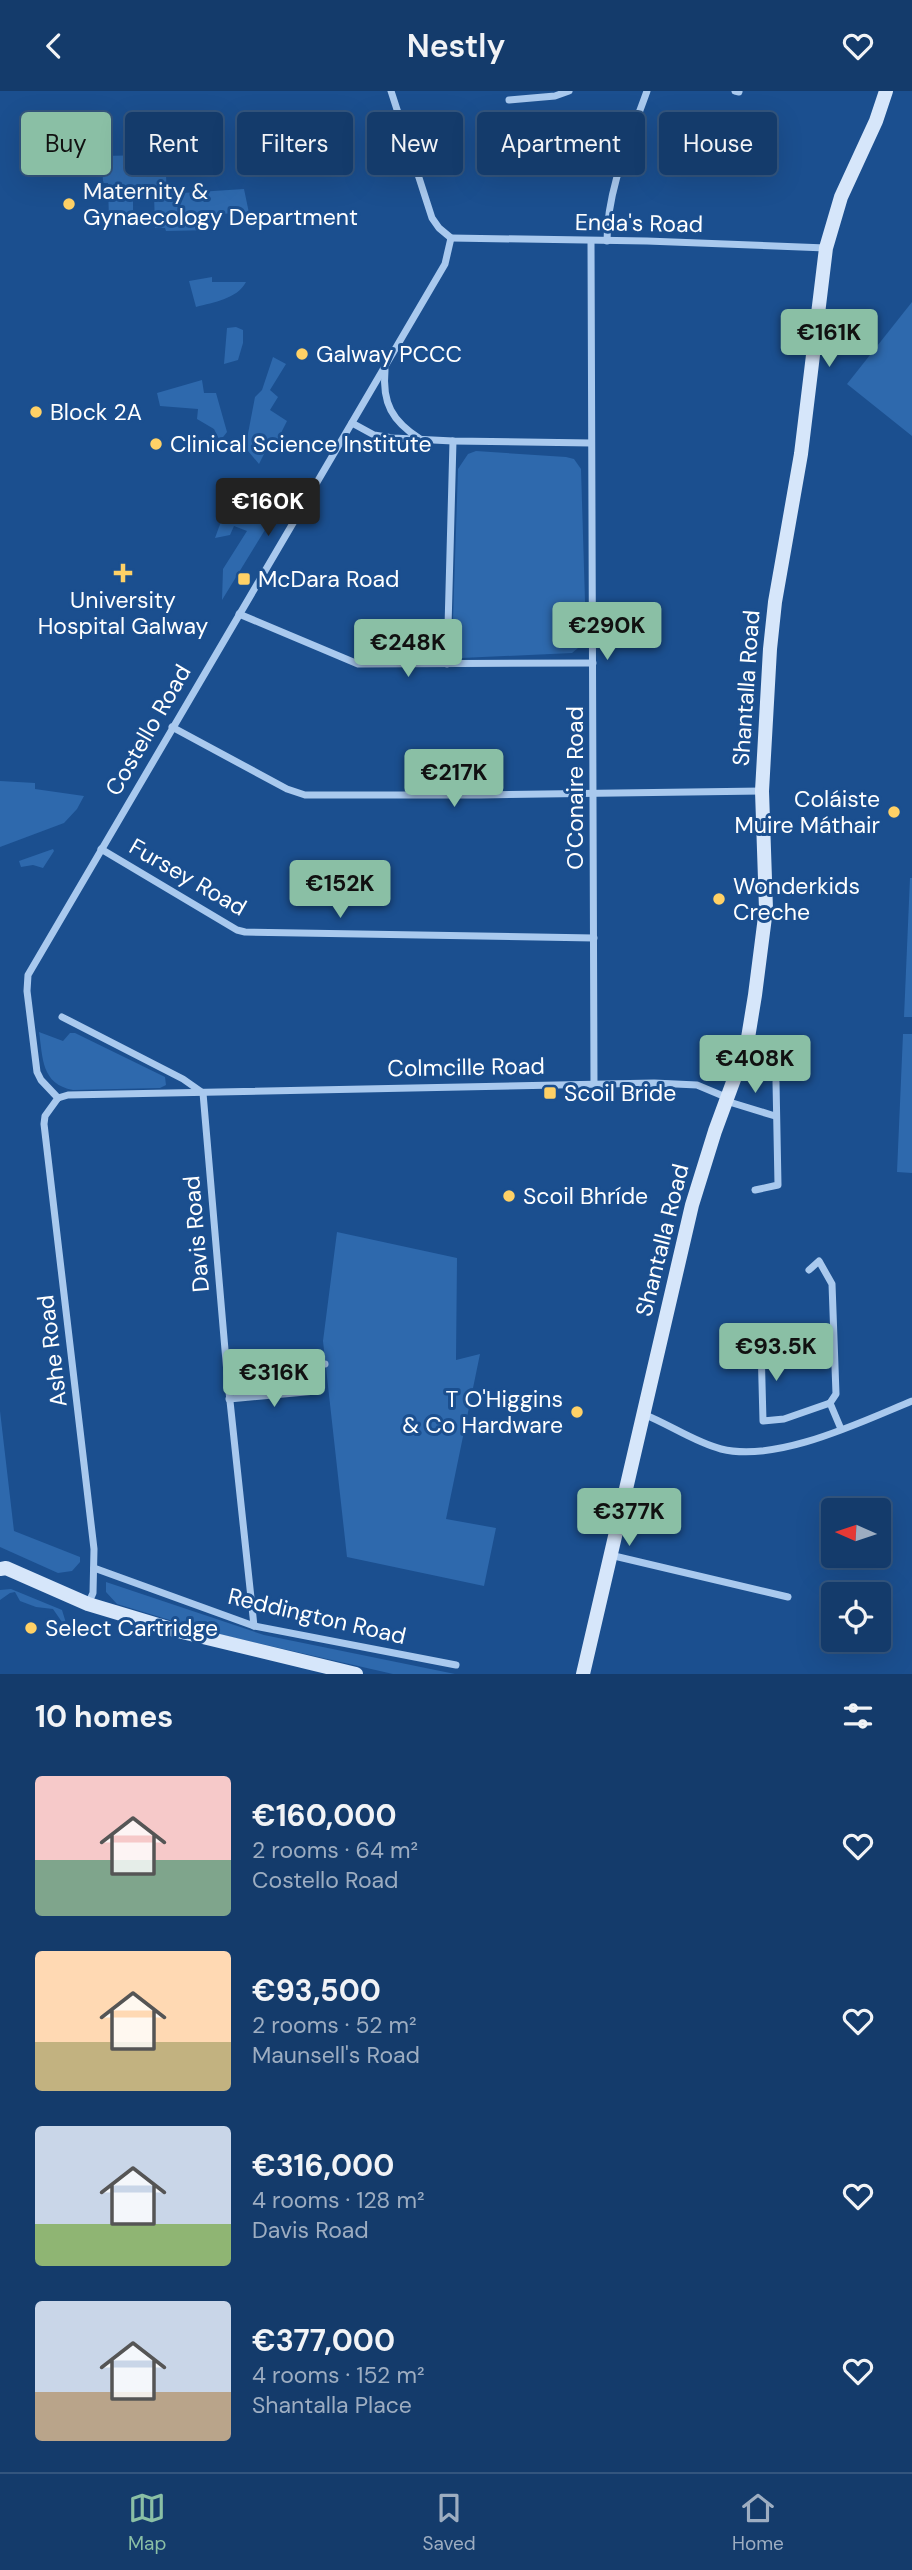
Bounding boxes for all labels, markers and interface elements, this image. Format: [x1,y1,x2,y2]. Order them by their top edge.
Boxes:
text: Nestly [407,25,505,67]
icon: back [35,27,73,65]
icon: heart [839,27,877,65]
chip: Buy [21,112,111,175]
chip: Rent [125,112,223,175]
chip: Filters [237,112,353,175]
chip: New [367,112,463,175]
chip: Apartment [477,112,645,175]
chip: House [659,112,777,175]
place label: Maternity & Gynaecology Department [83,176,358,232]
marker: Maternity & Gynaecology Department [61,196,77,212]
street label: Enda's Road [575,207,703,239]
pin: €161K [780,309,878,369]
text: €161K [797,317,861,347]
place label: Galway PCCC [316,339,462,369]
marker: Galway PCCC [294,346,310,362]
place label: Block 2A [50,397,142,427]
marker: Block 2A [28,404,44,420]
place label: Clinical Science Institute [170,429,432,459]
marker: Clinical Science Institute [148,436,164,452]
pin: €160K [219,479,317,538]
text: €160K [232,486,304,516]
marker: University Hospital Galway [113,563,133,583]
place label: McDara Road [258,564,400,594]
marker: McDara Road [236,571,252,587]
place label: University Hospital Galway [38,585,209,641]
pin: €290K [558,603,656,662]
street label: Shantalla Road [726,609,766,767]
text: €290K [568,610,646,640]
pin: €248K [359,619,457,679]
text: €248K [370,627,446,657]
street label: Costello Road [98,659,198,801]
street label: O'Conaire Road [560,706,590,870]
pin: €217K [405,749,503,809]
text: €217K [420,757,488,787]
place label: Coláiste Muire Máthair [734,784,880,840]
marker: Coláiste Muire Máthair [886,804,902,820]
street label: Fursey Road [124,831,252,923]
pin: €152K [291,861,389,920]
text: €152K [306,868,374,898]
place label: Wonderkids Creche [733,871,860,927]
marker: Wonderkids Creche [711,891,727,907]
pin: €408K [706,1035,804,1095]
text: €408K [716,1043,794,1073]
street label: Colmcille Road [387,1051,545,1083]
place label: Scoil Bride [564,1078,676,1108]
marker: Scoil Bride [542,1085,558,1101]
street label: Shantalla Road [629,1161,695,1319]
street label: Davis Road [176,1175,216,1293]
place label: Scoil Bhríde [523,1181,648,1211]
marker: Scoil Bhríde [501,1188,517,1204]
street label: Ashe Road [30,1293,74,1409]
pin: €93.5K [719,1323,833,1383]
text: €93.5K [735,1331,817,1361]
pin: €316K [225,1349,323,1409]
text: €316K [239,1357,309,1387]
place label: T O'Higgins & Co Hardware [402,1384,563,1440]
marker: T O'Higgins & Co Hardware [569,1404,585,1420]
pin: €377K [580,1489,678,1548]
text: €377K [593,1496,665,1526]
north arrow [821,1498,891,1568]
map controls [821,1498,891,1652]
street label: Reddington Road [225,1581,409,1651]
button: locate [821,1582,891,1652]
place label: Select Cartridge [45,1613,218,1643]
marker: Select Cartridge [23,1620,39,1636]
text: 10 homes [35,1697,173,1736]
icon: filters [839,1697,877,1735]
text: €160,000 [252,1796,397,1835]
icon: home [91,1804,175,1888]
icon: heart [839,1827,877,1865]
text: 2 rooms · 64 m² [252,1835,418,1865]
text: Costello Road [252,1865,399,1895]
text: €93,500 [252,1971,381,2010]
icon: home [91,1979,175,2063]
icon: heart [839,2002,877,2040]
text: 2 rooms · 52 m² [252,2010,417,2040]
text: Maunsell's Road [252,2040,420,2070]
text: €316,000 [252,2146,394,2185]
icon: home [91,2154,175,2238]
icon: heart [839,2177,877,2215]
text: 4 rooms · 128 m² [252,2185,424,2215]
text: Davis Road [252,2215,369,2245]
text: €377,000 [252,2321,395,2360]
icon: home [91,2329,175,2413]
icon: heart [839,2352,877,2390]
text: 4 rooms · 152 m² [252,2360,425,2390]
text: Shantalla Place [252,2390,412,2420]
tab: Map [128,2489,166,2556]
tab: Saved [423,2489,476,2556]
tab: Home [732,2489,784,2556]

